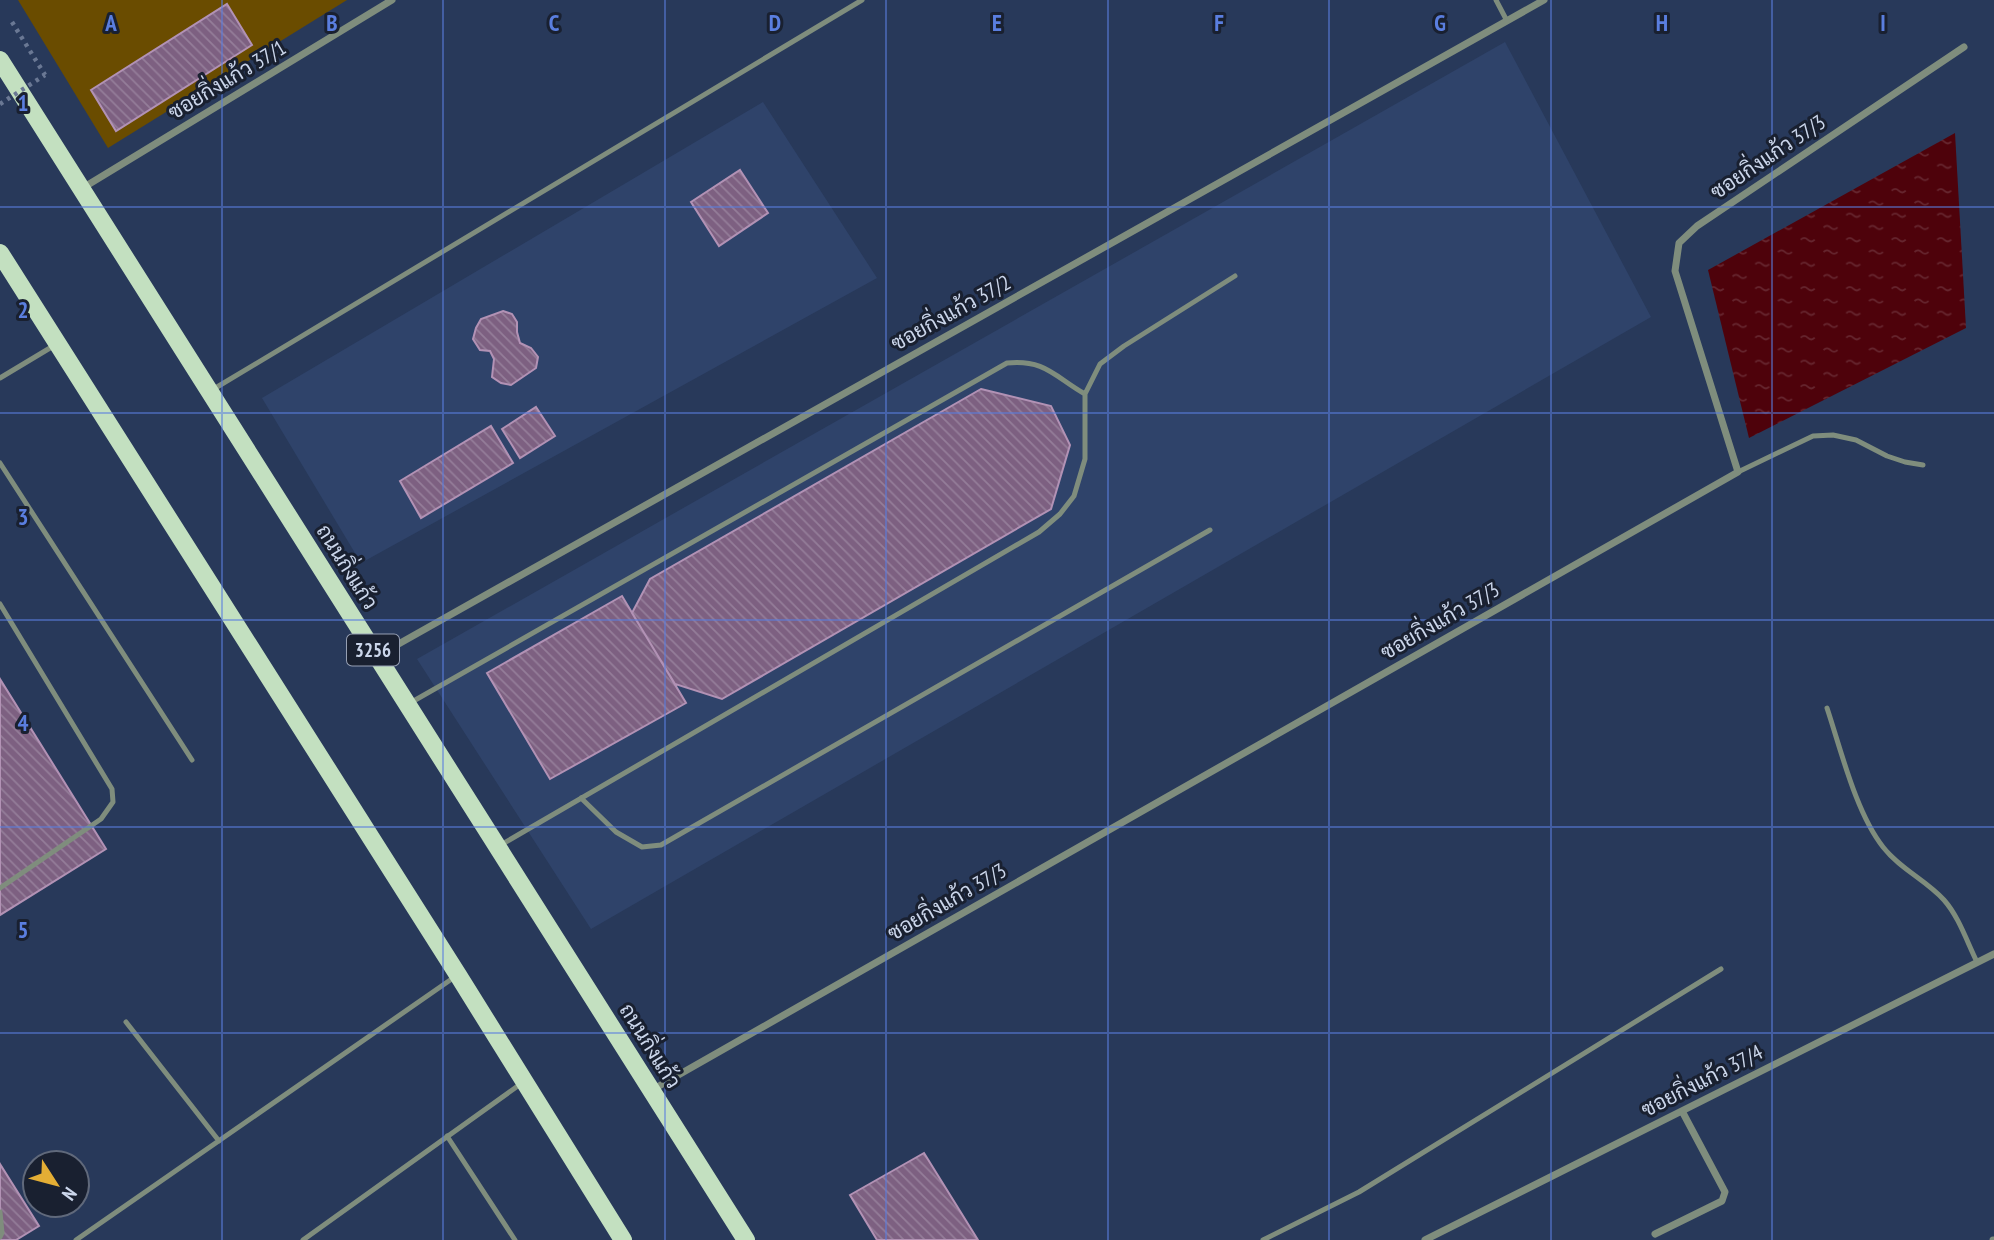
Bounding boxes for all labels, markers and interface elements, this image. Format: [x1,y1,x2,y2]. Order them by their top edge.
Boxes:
text: A [104,8,117,37]
text: B [326,8,338,37]
text: C [549,8,560,37]
text: D [769,8,781,37]
text: E [992,8,1002,37]
text: F [1214,8,1224,37]
text: G [1434,8,1446,37]
text: H [1656,8,1668,37]
text: I [1880,8,1886,37]
street label: ซอยกิ่งแก้ว 37/1 [160,29,291,125]
text: 1 [18,88,29,117]
street label: ซอยกิ่งแก้ว 37/3 [1702,104,1830,205]
street label: ซอยกิ่งแก้ว 37/2 [884,264,1015,357]
text: 2 [18,295,29,324]
text: 3 [18,502,29,531]
street label: ถนนกิ่งแก้ว [311,516,388,614]
street label: ซอยกิ่งแก้ว 37/3 [1373,571,1504,665]
road number: 3256 [347,635,399,666]
text: 4 [18,708,29,737]
street label: ซอยกิ่งแก้ว 37/3 [880,852,1011,946]
text: 5 [18,915,29,944]
street label: ถนนกิ่งแก้ว [614,995,691,1093]
street label: ซอยกิ่งแก้ว 37/4 [1634,1034,1768,1123]
north arrow [21,1149,91,1219]
text: N [57,1183,82,1205]

